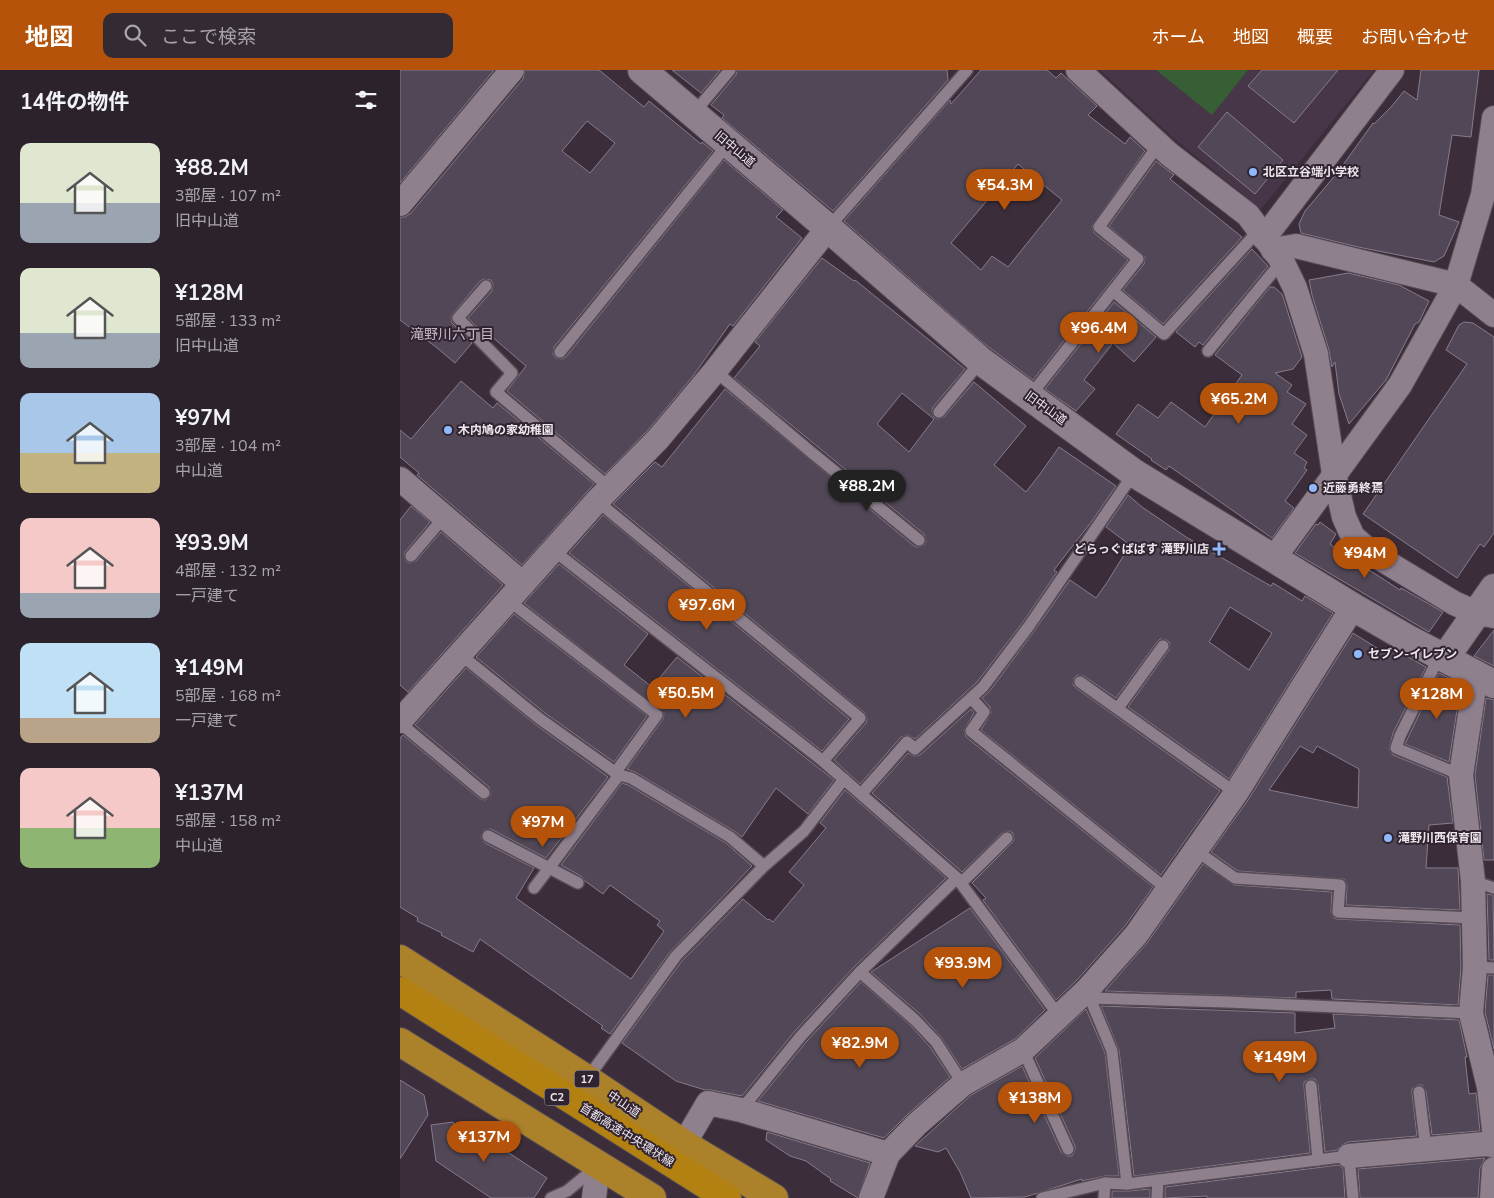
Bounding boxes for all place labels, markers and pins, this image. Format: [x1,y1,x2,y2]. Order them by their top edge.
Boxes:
place label: 北区立谷端小学校 [1263,164,1359,180]
marker: 北区立谷端小学校 [1247,166,1259,178]
pin: ¥54.3M [964,168,1046,211]
pin: ¥96.4M [1058,312,1140,354]
pin: ¥65.2M [1198,382,1280,425]
place label: 木内鳩の家幼稚園 [458,422,554,438]
marker: 木内鳩の家幼稚園 [442,424,454,436]
pin: ¥88.2M [826,470,908,512]
place label: 近藤勇終焉 [1323,480,1383,496]
marker: 近藤勇終焉 [1307,482,1319,494]
pin: ¥94M [1335,536,1395,579]
place label: どらっぐぱぱす 滝野川店 [1074,541,1209,557]
marker: どらっぐぱぱす 滝野川店 [1213,543,1225,555]
pin: ¥97.6M [666,588,748,631]
place label: セブン-イレブン [1368,646,1457,662]
marker: セブン-イレブン [1352,648,1364,660]
pin: ¥50.5M [645,676,727,719]
pin: ¥128M [1402,678,1472,720]
pin: ¥97M [513,806,573,848]
place label: 滝野川西保育園 [1398,830,1482,846]
marker: 滝野川西保育園 [1382,832,1394,844]
pin: ¥93.9M [922,946,1004,989]
pin: ¥82.9M [819,1026,901,1069]
pin: ¥149M [1245,1040,1315,1083]
pin: ¥138M [1000,1082,1070,1124]
pin: ¥137M [449,1120,519,1163]

